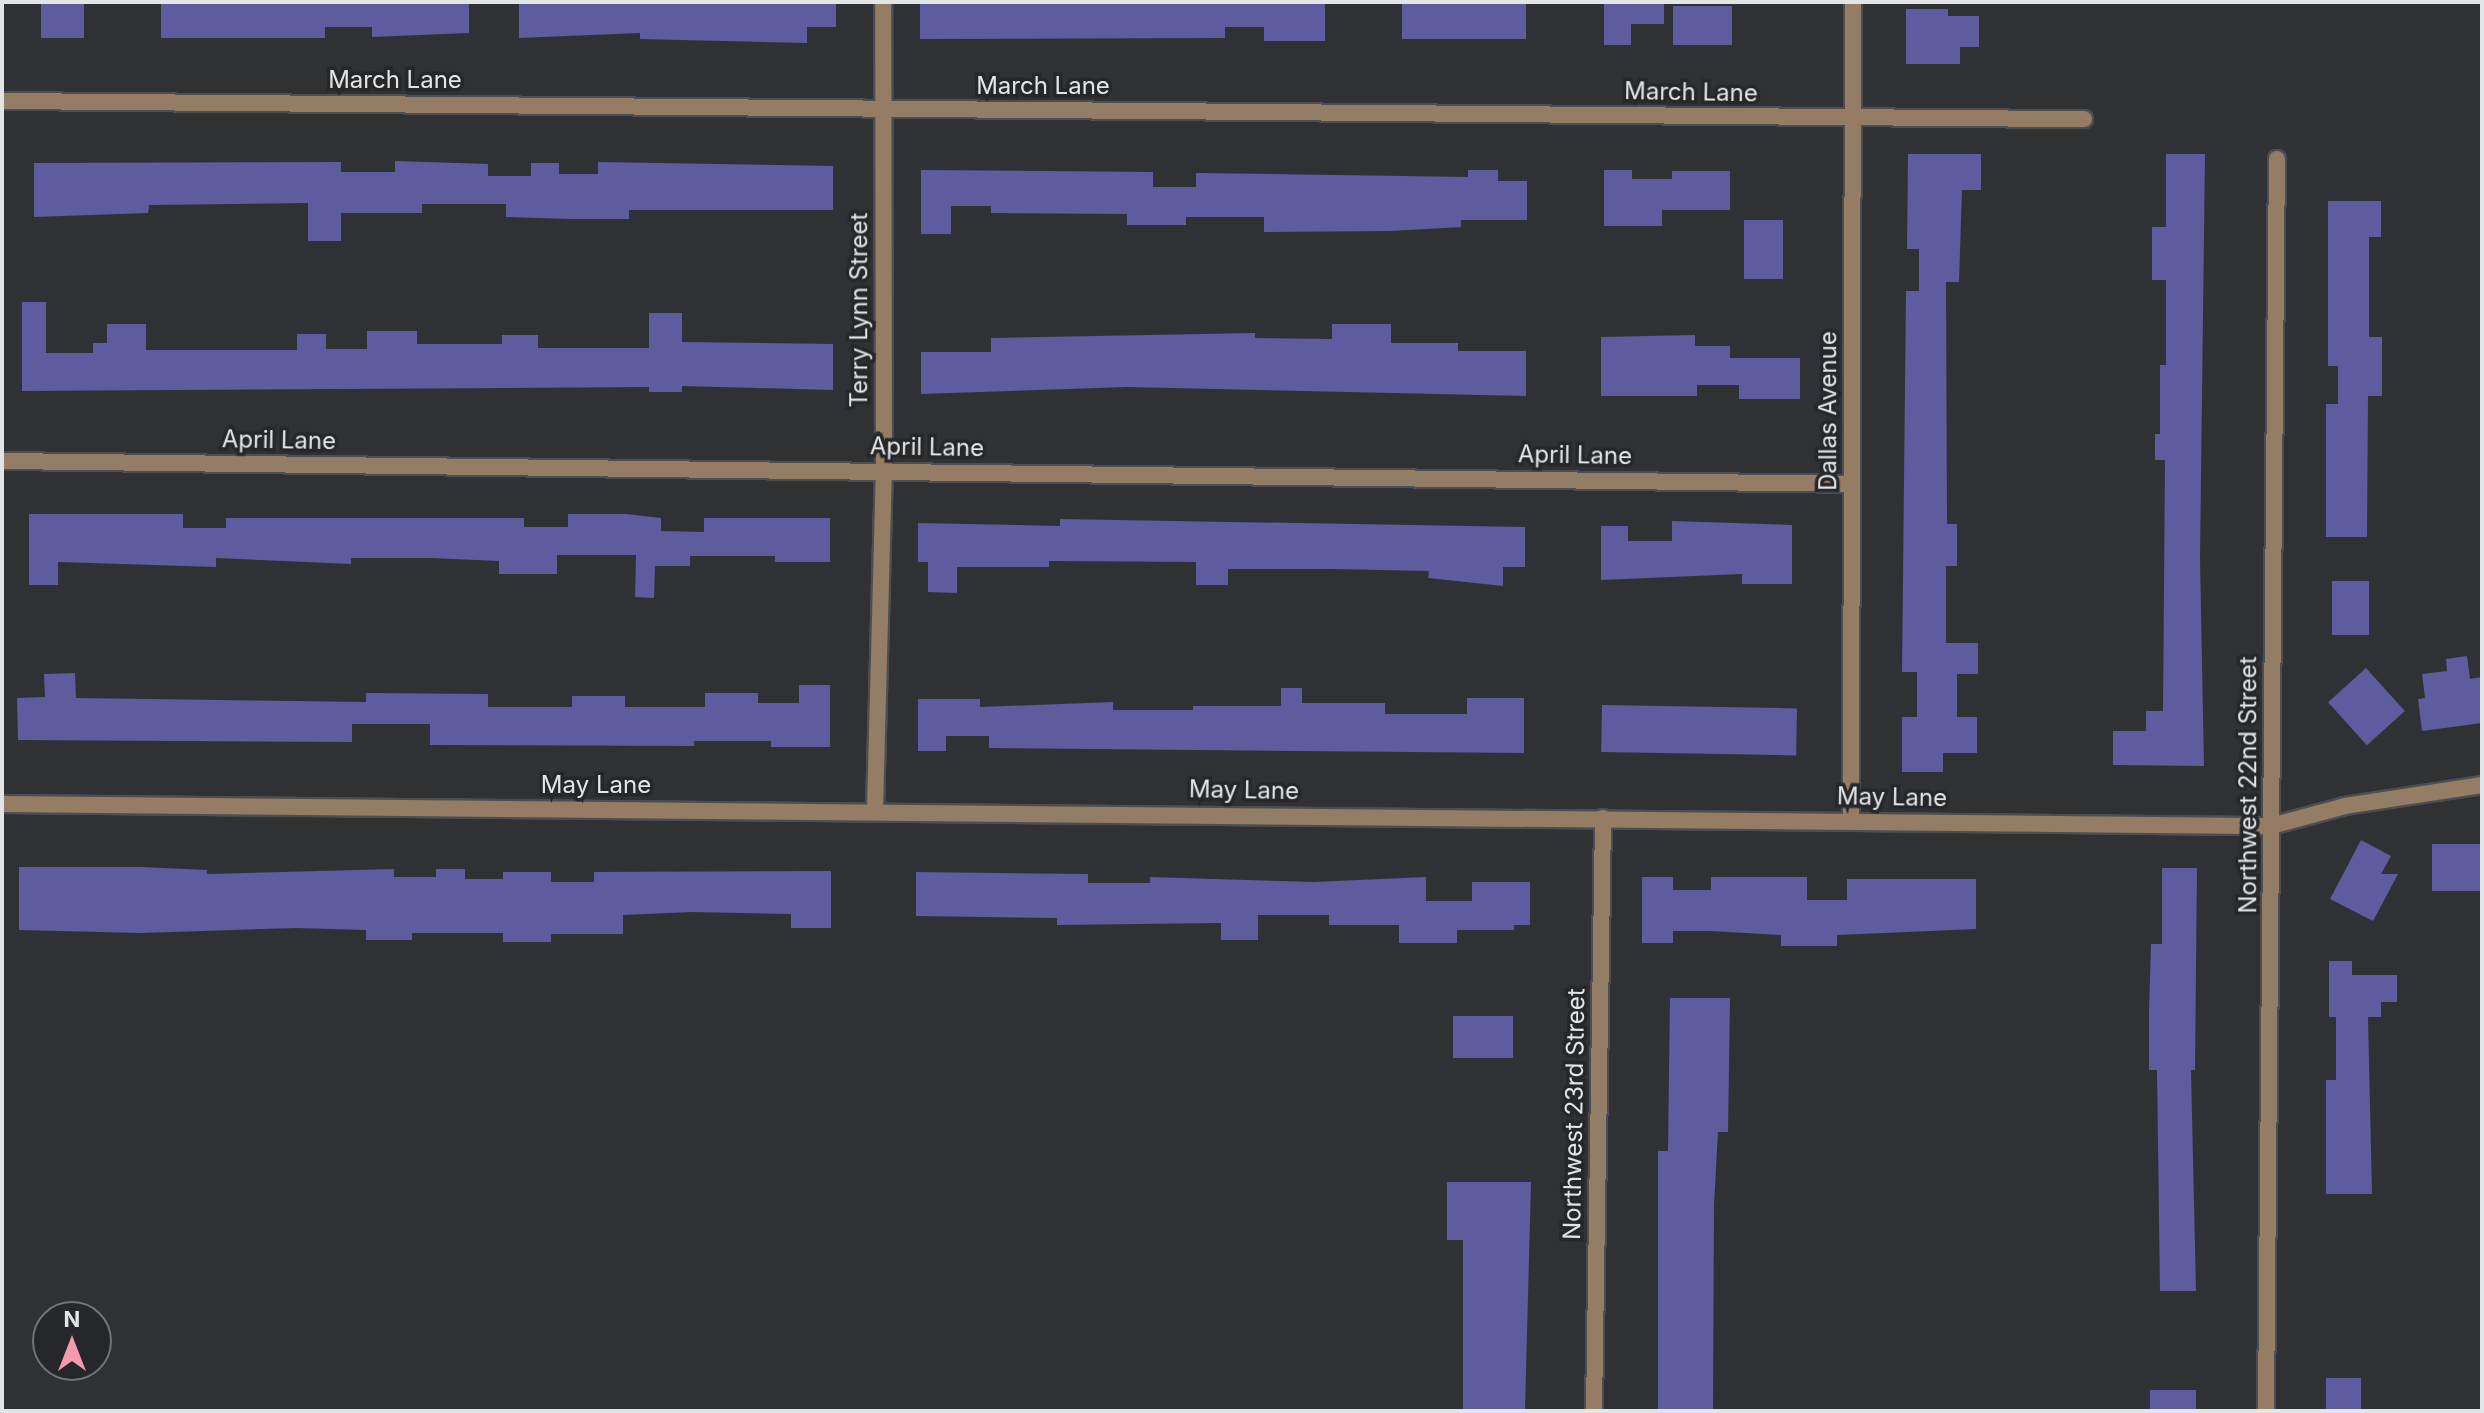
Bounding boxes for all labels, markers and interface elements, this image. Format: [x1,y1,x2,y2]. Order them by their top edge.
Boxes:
street label: March Lane [328,66,462,94]
street label: March Lane [976,72,1110,100]
street label: March Lane [1624,76,1758,108]
street label: Terry Lynn Street [845,213,873,407]
street label: Dallas Avenue [1814,331,1842,491]
street label: April Lane [222,425,336,455]
street label: April Lane [870,432,984,462]
street label: April Lane [1518,440,1632,470]
street label: Northwest 22nd Street [2234,656,2262,914]
street label: May Lane [541,771,651,799]
street label: May Lane [1189,775,1299,805]
street label: May Lane [1837,782,1947,812]
street label: Northwest 23rd Street [1557,988,1591,1240]
north arrow [32,1301,112,1381]
text: N [64,1306,80,1332]

